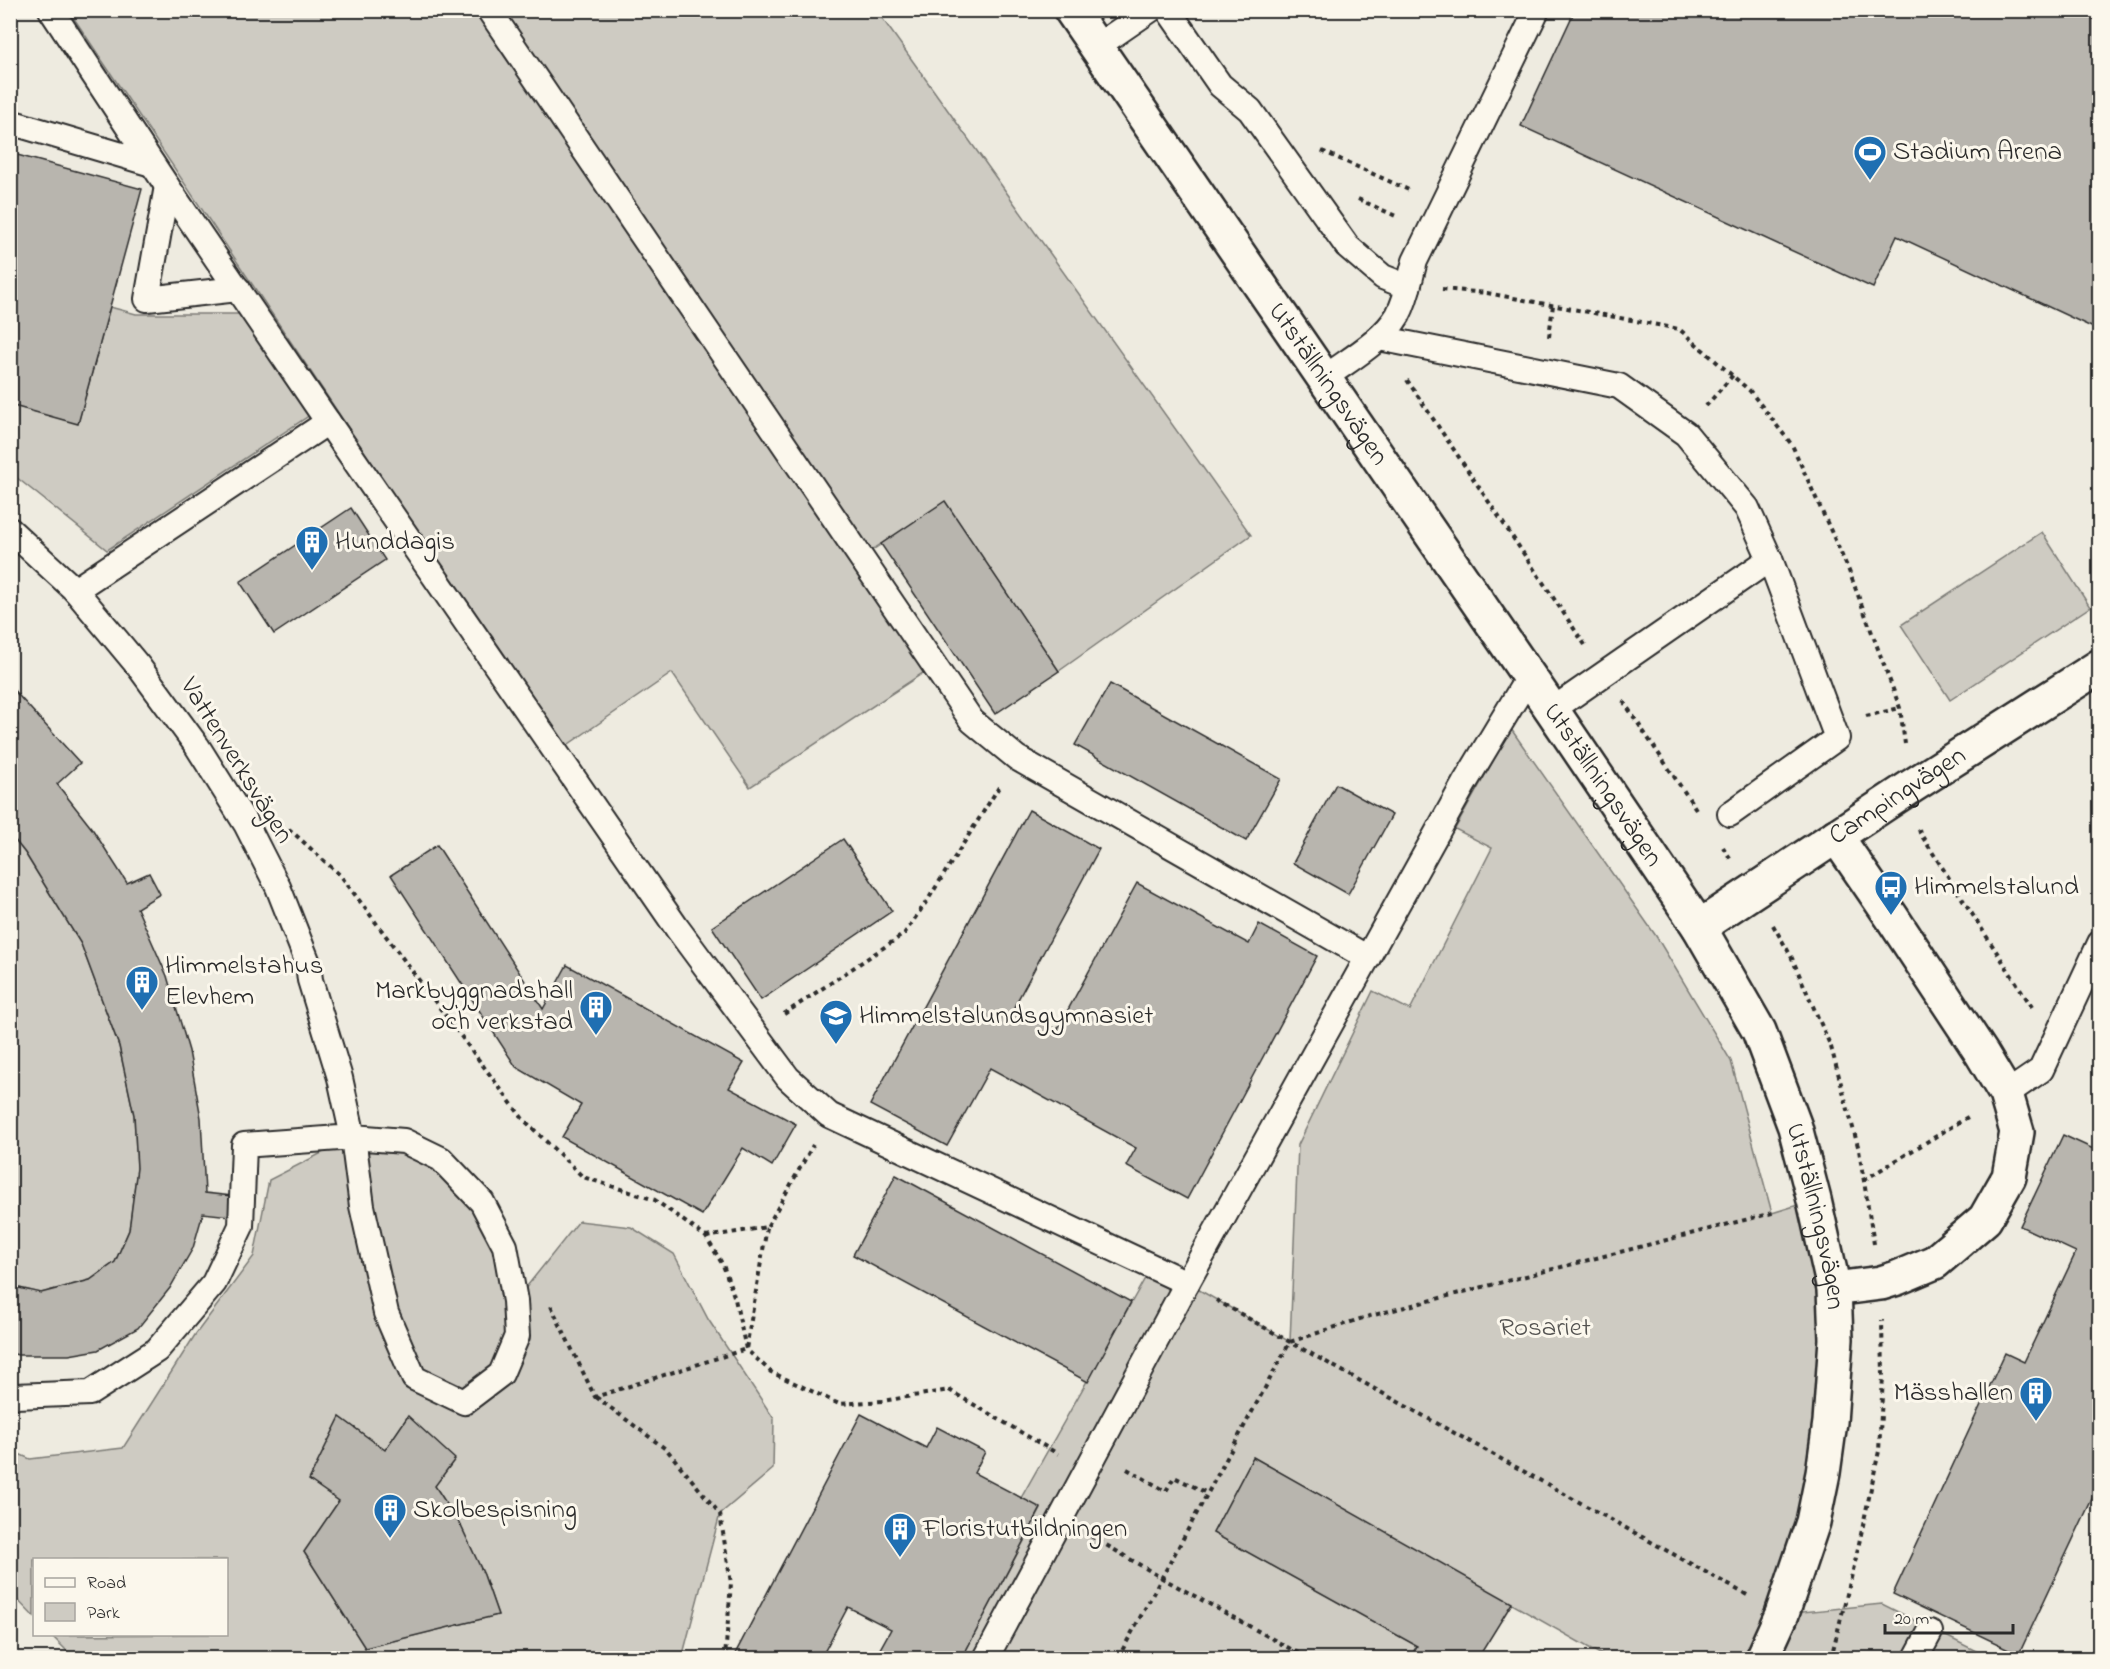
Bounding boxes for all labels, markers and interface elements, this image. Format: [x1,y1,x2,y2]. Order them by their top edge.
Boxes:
place label: Stadium Arena [1893,133,2062,172]
sports icon: Stadium Arena [1852,134,1888,181]
street label: Utställningsvägen [1258,294,1398,474]
place label: Hunddagis [335,523,455,562]
building icon: Hunddagis [294,524,330,571]
street label: Vattenverksvägen [169,669,303,852]
street label: Utställningsvägen [1533,695,1673,875]
street label: Campingvägen [1821,737,1974,855]
place label: Himmelstalund [1914,868,2079,907]
bus stop icon: Himmelstalund [1873,869,1909,916]
place label: Himmelstahus Elevhem [165,947,323,1017]
building icon: Himmelstahus Elevhem [124,964,160,1011]
place label: Markbyggnadshall och verkstad [375,972,573,1042]
building icon: Markbyggnadshall och verkstad [578,989,614,1036]
place label: Himmelstalundsgymnasiet [859,997,1153,1036]
school or university icon: Himmelstalundsgymnasiet [818,998,854,1045]
street label: Utställningsvägen [1775,1119,1854,1311]
park label: Rosariet [1499,1309,1591,1348]
place label: Mässhallen [1894,1374,2013,1413]
building icon: Mässhallen [2018,1375,2054,1422]
place label: Skolbespisning [413,1491,577,1530]
building icon: Skolbespisning [372,1492,408,1539]
place label: Floristutbildningen [922,1510,1127,1549]
building icon: Floristutbildningen [882,1511,918,1558]
legend [33,1558,228,1636]
text: Road [87,1571,126,1597]
scale bar [1885,1597,2012,1635]
text: Park [87,1601,120,1627]
text: 20 m [1894,1607,1929,1633]

